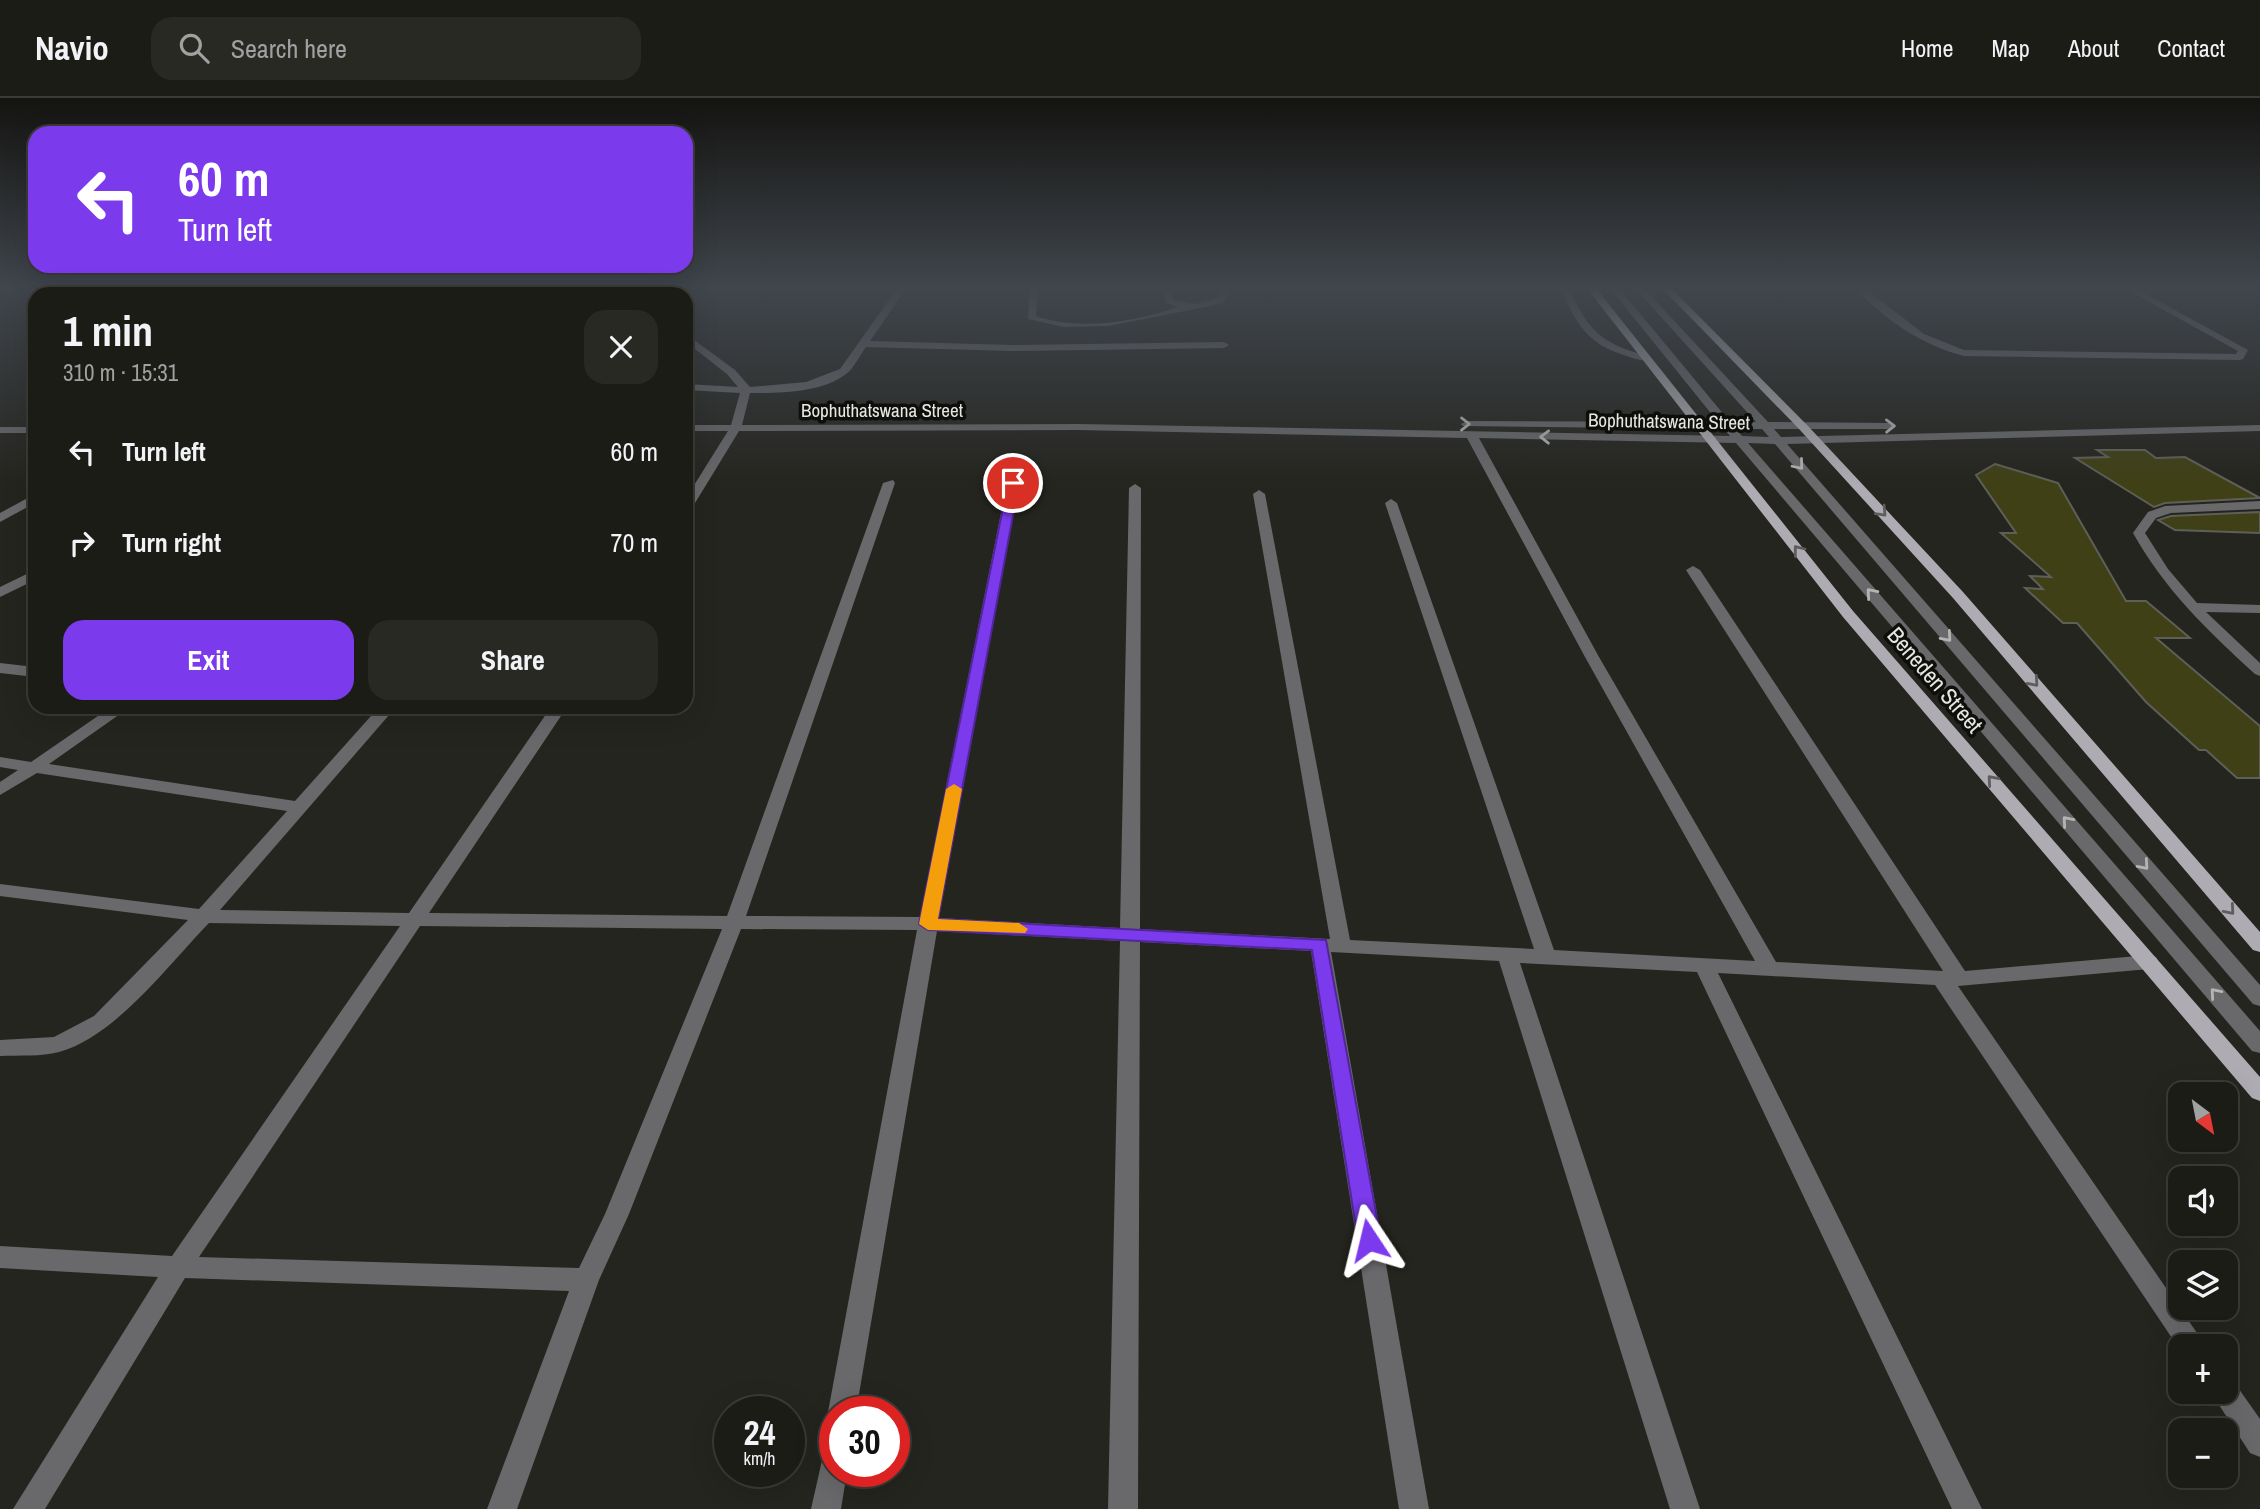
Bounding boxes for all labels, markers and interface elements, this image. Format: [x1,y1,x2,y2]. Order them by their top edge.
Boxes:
search box [151,17,641,80]
text: Navio [35,26,109,70]
icon: search [175,29,213,67]
text: Search here [231,31,347,66]
text: Home [1901,32,1953,64]
text: Map [1991,32,2030,64]
text: About [2068,32,2119,64]
text: Contact [2157,32,2225,64]
text: 60 m [178,145,270,211]
icon: left [63,154,154,245]
text: Turn left [178,208,272,251]
text: 1 min [63,303,153,359]
button: close [584,310,658,384]
text: 310 m · 15:31 [63,357,178,388]
street label: Bophuthatswana Street [801,397,964,423]
street label: Bophuthatswana Street [1588,407,1751,435]
one-way arrow [1460,416,1471,432]
one-way arrow [1885,418,1895,434]
one-way arrow [1539,429,1550,445]
icon: left [63,433,101,471]
text: Turn left [122,434,206,469]
text: 60 m [611,434,658,469]
pin [983,453,1043,513]
one-way arrow [1791,457,1803,470]
icon: arrive [994,464,1032,502]
one-way arrow [1874,504,1887,517]
icon: right [63,524,101,562]
text: Turn right [122,525,221,560]
text: 70 m [611,525,658,560]
one-way arrow [1794,546,1807,558]
one-way arrow [1867,588,1879,601]
button: Exit [63,620,354,700]
button: Share [368,620,658,700]
street label: Beneden Street [1881,620,1990,739]
one-way arrow [1939,629,1951,642]
one-way arrow [2026,674,2038,687]
one-way arrow [1988,776,2000,789]
one-way arrow [2063,816,2075,829]
one-way arrow [2136,857,2148,870]
one-way arrow [2222,902,2234,915]
one-way arrow [2211,988,2223,1001]
north arrow [2168,1082,2238,1152]
map controls [2168,1082,2238,1488]
button: sound [2168,1166,2238,1236]
position arrow [1332,1203,1406,1277]
button: layers [2168,1250,2238,1320]
button: + [2168,1334,2238,1404]
speed limit sign: 30 [819,1396,910,1487]
text: 24 [744,1409,775,1456]
button: − [2168,1418,2238,1488]
text: km/h [744,1446,776,1471]

